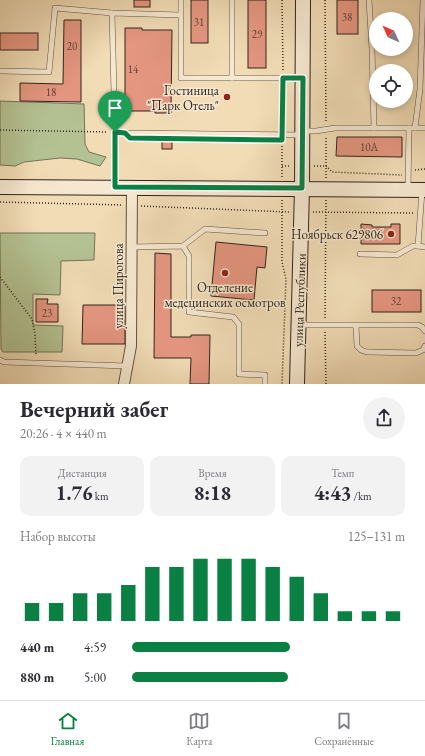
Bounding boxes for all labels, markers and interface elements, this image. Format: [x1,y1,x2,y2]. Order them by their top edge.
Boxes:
house number: 38 [342,10,352,24]
north arrow [369,12,413,56]
map controls [369,12,413,108]
house number: 31 [194,15,204,29]
house number: 29 [252,27,263,41]
house number: 20 [67,39,77,53]
house number: 14 [128,62,139,76]
button: locate [369,64,413,108]
place label: Гостиница "Парк Отель" [147,82,220,114]
house number: 18 [46,85,56,99]
pin [98,91,132,132]
marker: Гостиница "Парк Отель" [222,92,232,102]
icon: arrive [104,97,126,119]
house number: 10А [360,140,378,154]
place label: Ноябрьск 629806 [291,226,383,243]
marker: Ноябрьск 629806 [386,229,396,239]
street label: улица Пирогова [110,242,127,329]
street label: улица Республики [289,253,310,347]
marker: Отделение медецинских осмотров [220,268,230,278]
place label: Отделение медецинских осмотров [164,279,286,311]
house number: 32 [391,294,402,308]
house number: 23 [42,306,52,320]
text: Вечерний забег [20,395,168,424]
button: share [363,397,405,439]
text: 20:26 · 4 × 440 m [20,425,107,442]
text: Дистанция [58,466,107,480]
text: Время [198,466,227,480]
text: Темп [331,466,354,480]
text: 1.76 [56,480,93,506]
text: 8:18 [194,480,231,506]
text: 4:43 [314,480,351,506]
text: km [93,489,108,503]
text: /km [351,489,372,503]
text: Набор высоты [20,528,96,545]
text: 125–131 m [348,528,405,545]
text: 440 m [20,639,54,656]
text: 4:59 [84,639,106,656]
text: 880 m [20,669,54,686]
text: 5:00 [84,669,106,686]
tab: Главная [51,710,84,748]
tab: Карта [186,710,212,748]
tab: Сохранённые [314,710,374,748]

